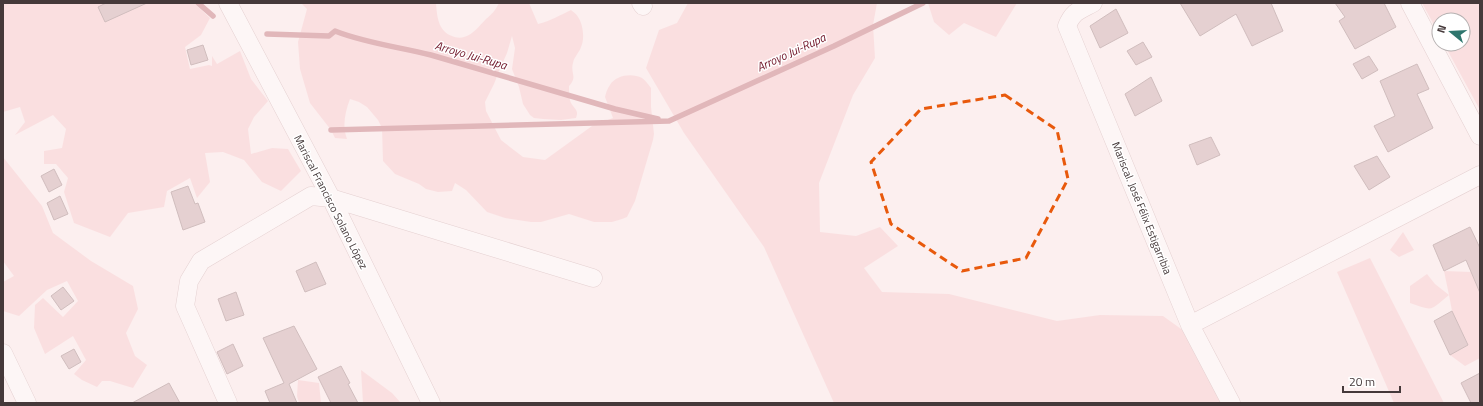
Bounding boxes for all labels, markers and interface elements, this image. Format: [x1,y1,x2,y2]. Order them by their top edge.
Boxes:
north arrow [1431,12,1471,52]
text: N [1433,23,1450,35]
water label: Arroyo Jui-Rupa [753,27,829,76]
water label: Arroyo Jui-Rupa [433,36,510,75]
street label: Mariscal Francisco Solano López [290,132,372,272]
street label: Mariscal. José Félix Estigarribia [1108,139,1176,277]
scale bar [1343,368,1400,394]
text: 20 m [1349,372,1375,391]

